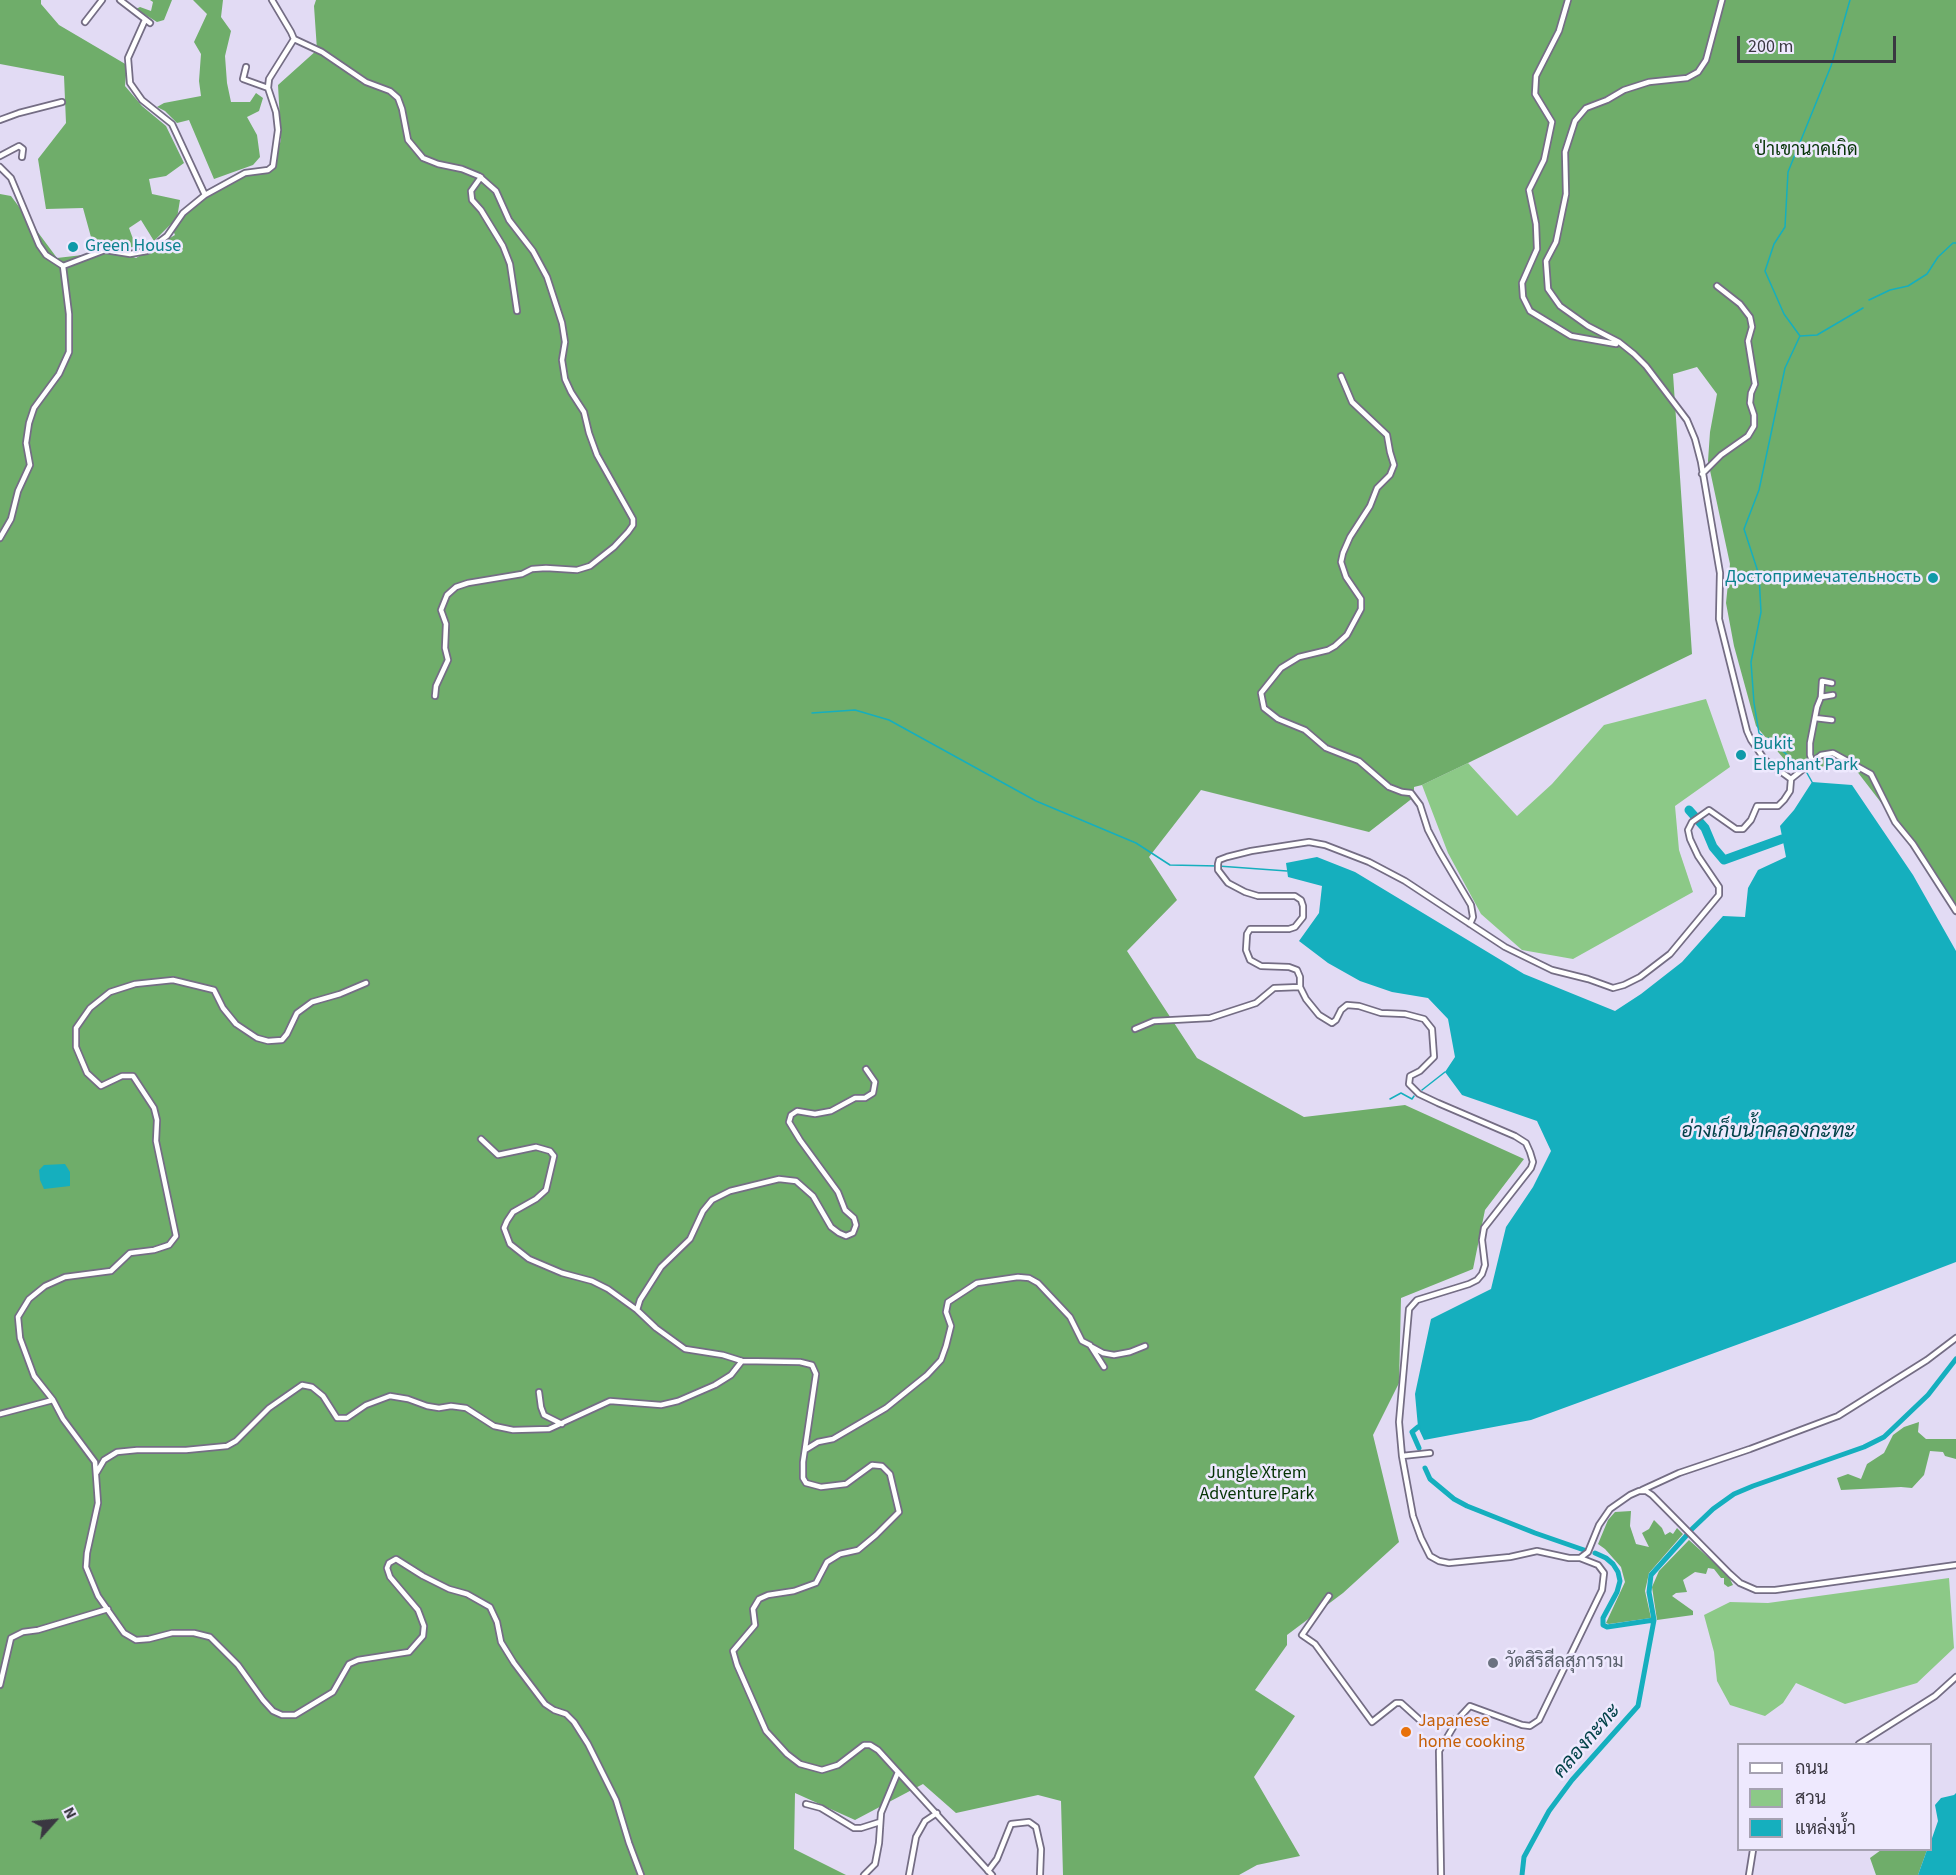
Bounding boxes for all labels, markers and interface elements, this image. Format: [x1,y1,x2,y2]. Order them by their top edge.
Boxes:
scale bar [1740,24,1899,62]
text: 200 m [1748,34,1793,59]
park label: ป่าเขานาคเกิด [1754,140,1858,162]
place label: Green House [85,236,181,258]
marker: Green House [66,240,80,254]
place label: Достопримечательность [1725,567,1921,589]
marker: Достопримечательность [1926,571,1940,585]
place label: Bukit Elephant Park [1753,734,1858,777]
marker: Bukit Elephant Park [1734,748,1748,762]
water label: อ่างเก็บน้ำคลองกะทะ [1681,1121,1855,1145]
park label: Jungle Xtrem Adventure Park [1200,1463,1314,1506]
place label: วัดสิริสีลสุภาราม [1505,1652,1624,1674]
marker: วัดสิริสีลสุภาราม [1486,1656,1500,1670]
water label: คลองกะทะ [1549,1700,1627,1784]
place label: Japanese home cooking [1418,1711,1525,1754]
marker: Japanese home cooking [1399,1725,1413,1739]
legend [1737,1743,1932,1851]
text: ถนน [1795,1756,1828,1781]
text: สวน [1795,1786,1826,1811]
north arrow [24,1791,84,1851]
text: N [58,1803,82,1823]
text: แหล่งน้ำ [1795,1816,1856,1841]

